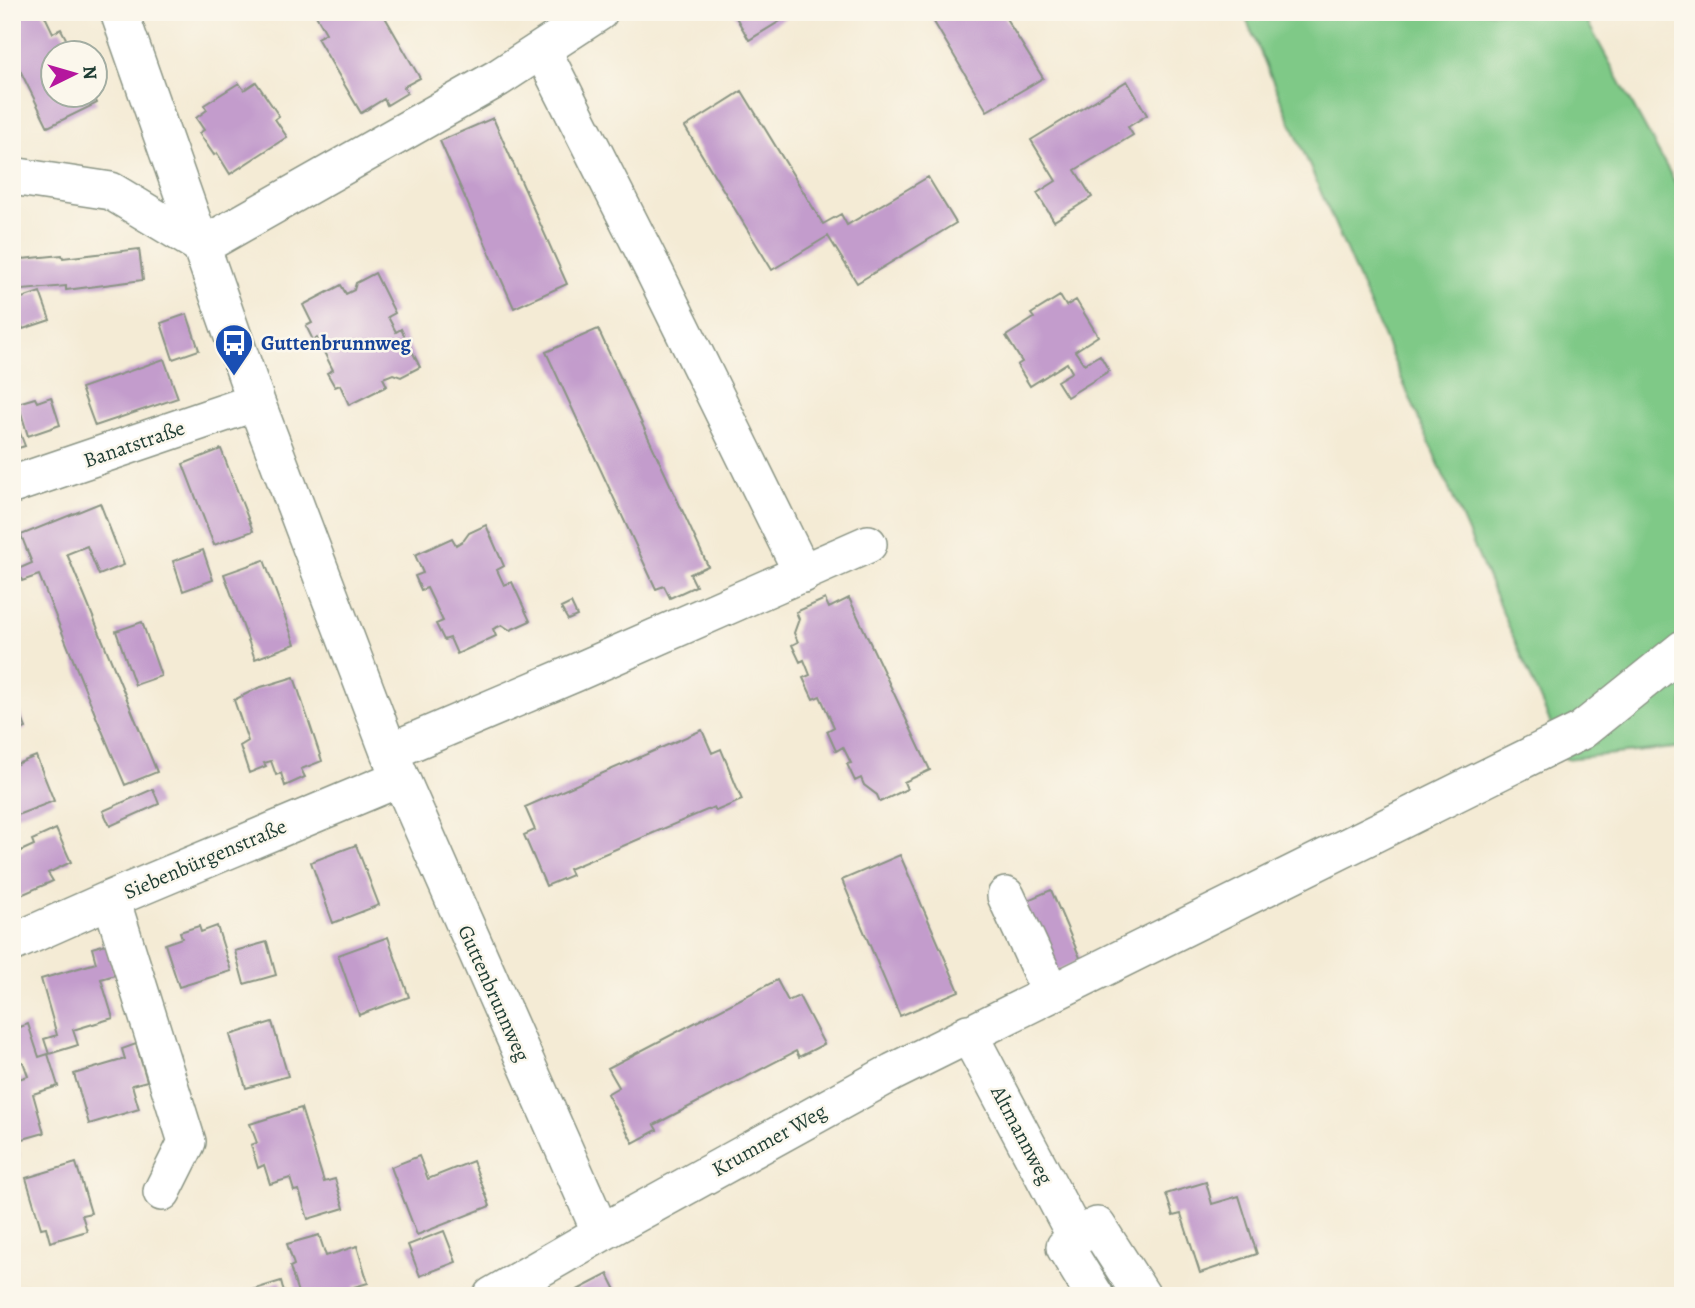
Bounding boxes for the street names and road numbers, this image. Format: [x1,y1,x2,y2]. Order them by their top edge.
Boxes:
street label: Banatstraße [80,414,188,474]
street label: Siebenbürgenstraße [119,812,291,906]
street label: Guttenbrunnweg [451,920,537,1066]
street label: Altmannweg [984,1080,1060,1190]
street label: Krummer Weg [707,1097,832,1183]

